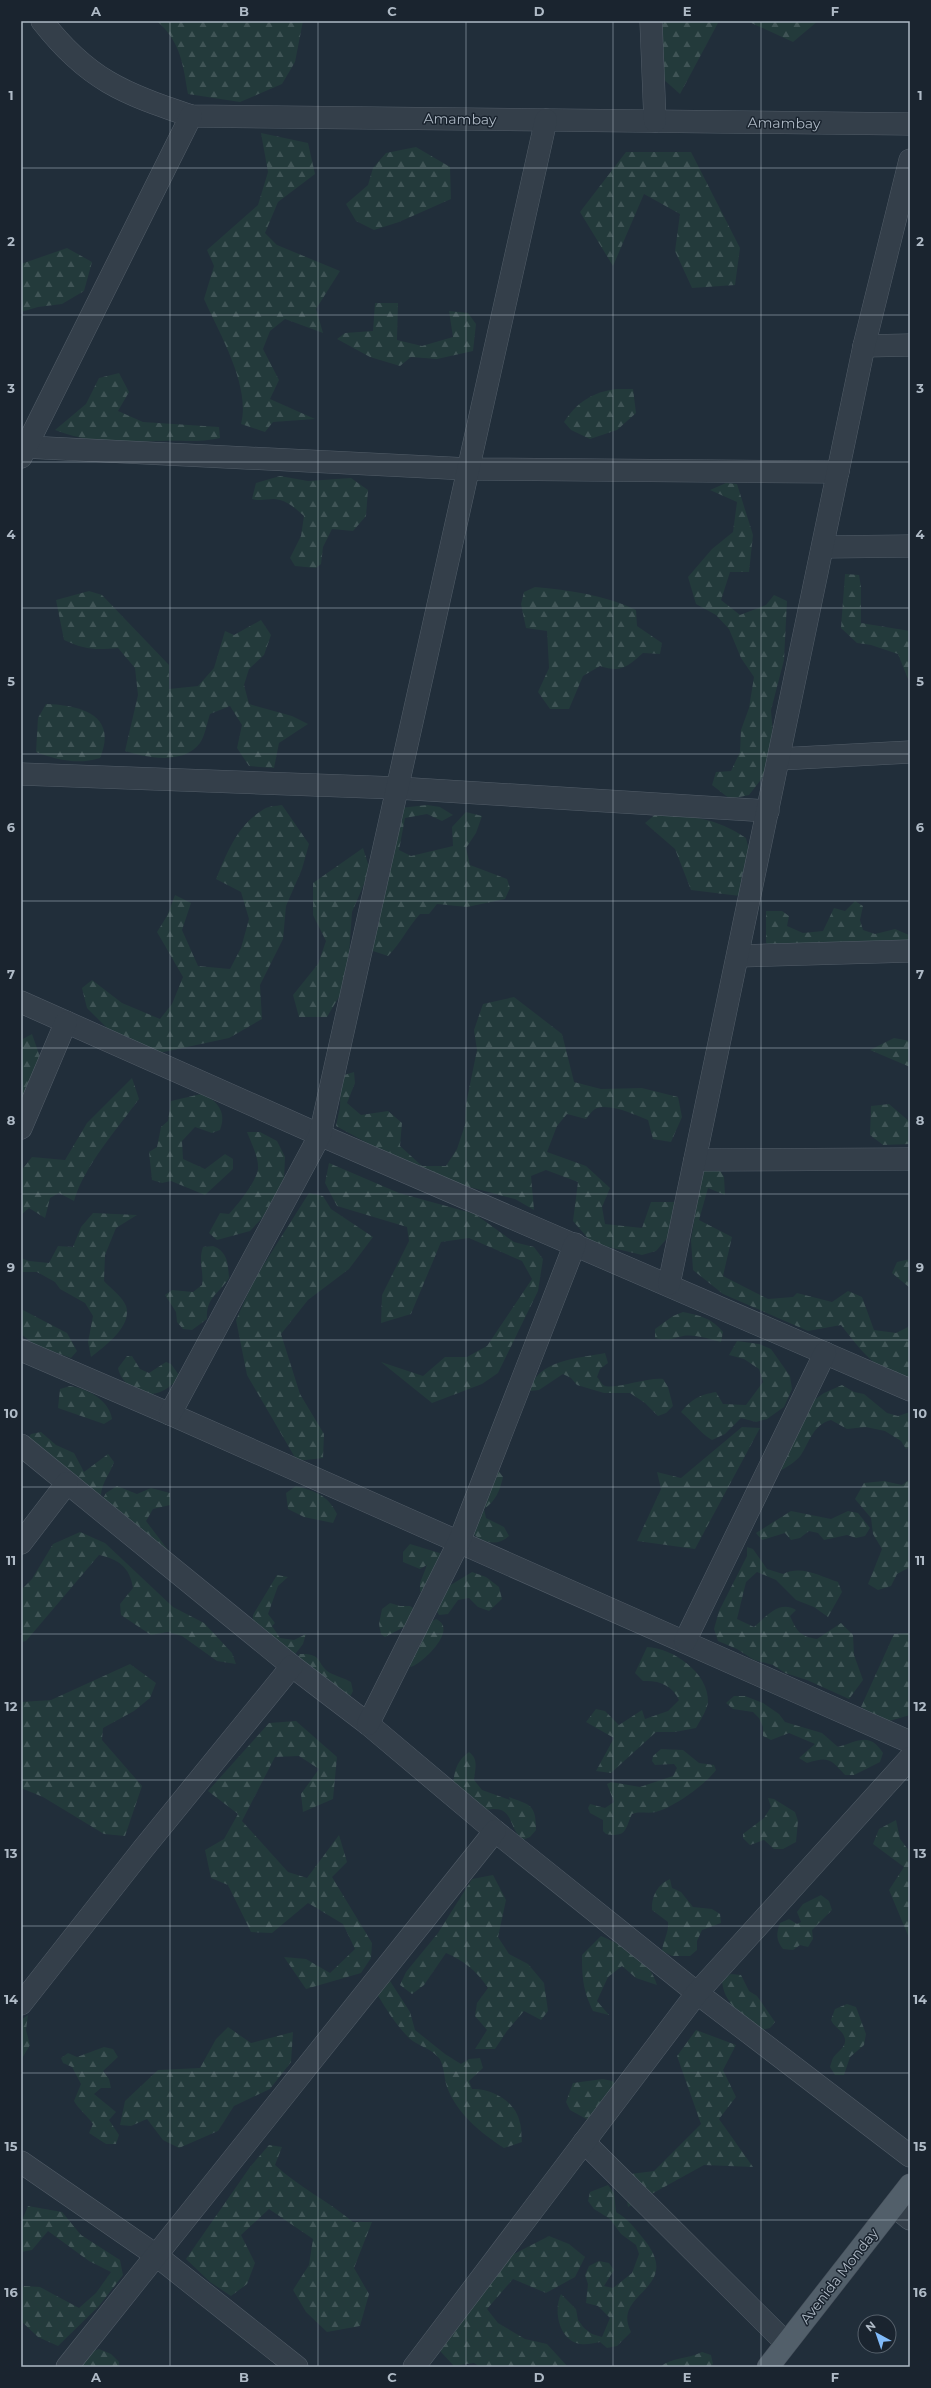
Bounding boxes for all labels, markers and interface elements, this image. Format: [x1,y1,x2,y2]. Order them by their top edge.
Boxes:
text: A [90,3,102,19]
text: B [239,3,249,19]
text: C [387,3,397,19]
text: D [534,3,545,19]
text: E [683,3,692,19]
text: F [831,3,839,19]
text: 1 [8,87,14,103]
text: 1 [917,87,923,103]
street label: Amambay [423,109,497,129]
street label: Amambay [747,113,821,133]
text: 2 [7,233,15,249]
text: 2 [916,233,924,249]
text: 3 [6,380,15,396]
text: 3 [915,380,924,396]
text: 4 [7,526,16,542]
text: 4 [916,526,925,542]
text: 5 [7,673,15,689]
text: 5 [916,673,924,689]
text: 6 [7,819,16,835]
text: 6 [916,819,925,835]
text: 7 [7,966,15,982]
text: 7 [916,966,924,982]
text: 8 [7,1112,16,1128]
text: 8 [916,1112,925,1128]
text: 9 [7,1259,15,1275]
text: 9 [916,1259,924,1275]
text: 10 [4,1405,18,1421]
text: 10 [913,1405,927,1421]
text: 11 [6,1552,16,1568]
text: 11 [915,1552,925,1568]
text: 12 [5,1698,18,1714]
text: 12 [914,1698,927,1714]
text: 13 [5,1845,18,1861]
text: 13 [914,1845,927,1861]
text: 14 [4,1991,18,2007]
text: 14 [913,1991,927,2007]
text: 15 [5,2138,18,2154]
text: 15 [914,2138,927,2154]
street label: Avenida Monday [796,2224,882,2328]
text: 16 [4,2284,18,2300]
text: 16 [913,2284,927,2300]
north arrow [857,2314,897,2354]
text: N [863,2318,878,2335]
text: A [90,2369,102,2385]
text: B [239,2369,249,2385]
text: C [387,2369,397,2385]
text: D [534,2369,545,2385]
text: E [683,2369,692,2385]
text: F [831,2369,839,2385]

